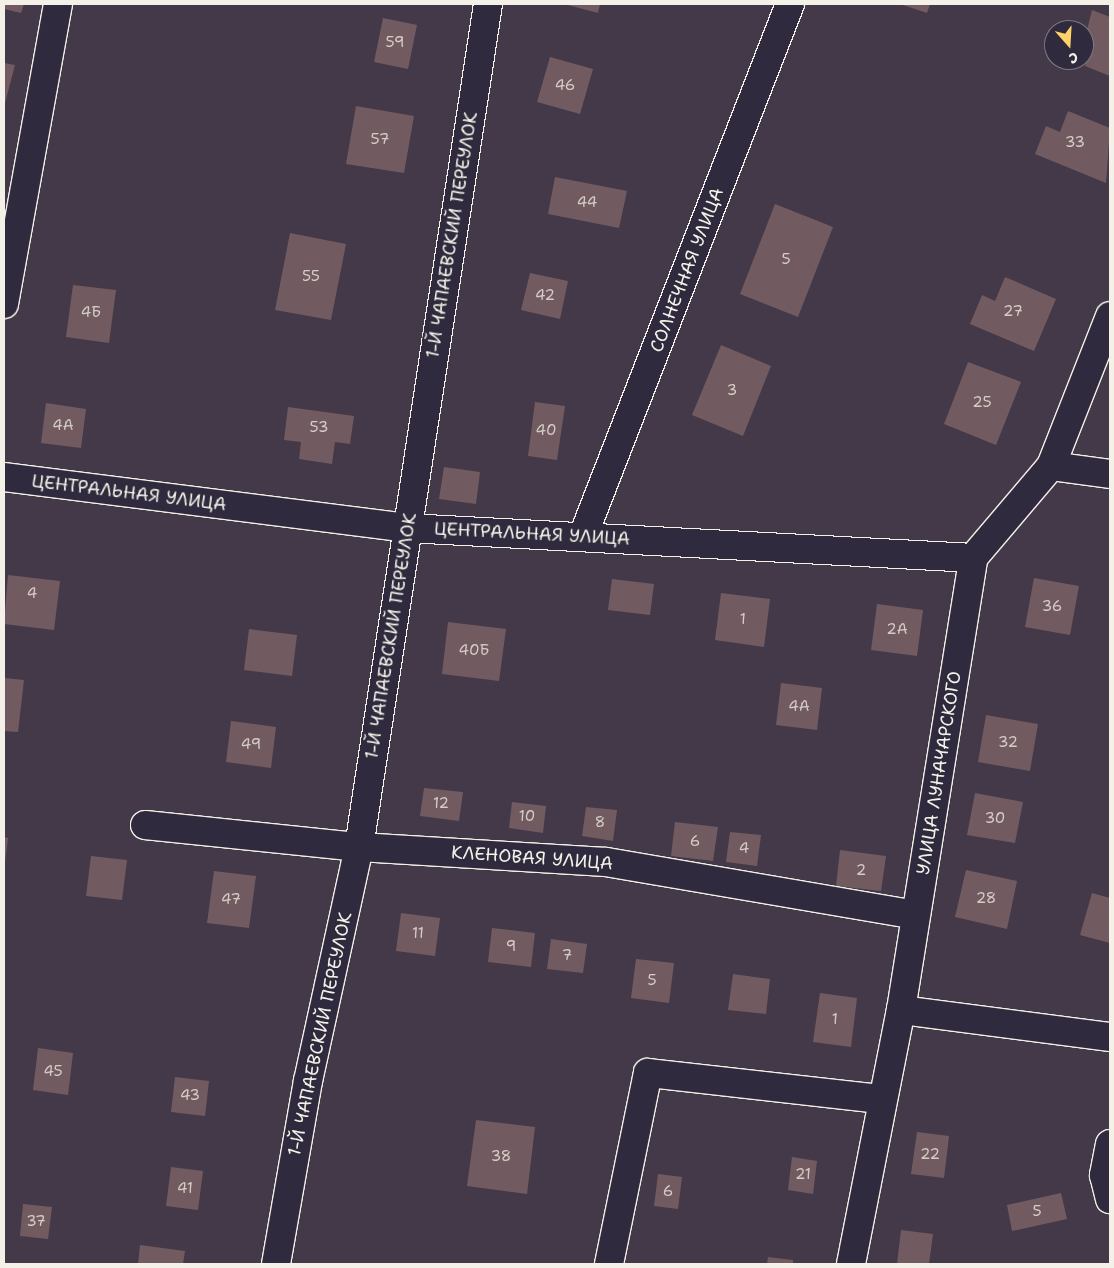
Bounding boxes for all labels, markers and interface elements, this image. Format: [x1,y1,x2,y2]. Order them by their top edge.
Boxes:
north arrow [1044,20,1094,70]
house number: 59 [386,34,404,52]
text: С [1067,48,1081,68]
house number: 46 [555,77,575,95]
street label: 1-Й ЧАПАЕВСКИЙ ПЕРЕУЛОК [422,110,482,360]
house number: 57 [371,131,389,149]
house number: 33 [1065,134,1085,152]
street label: СОЛНЕЧНАЯ УЛИЦА [646,185,728,355]
house number: 44 [577,194,597,212]
house number: 5 [781,251,791,269]
house number: 55 [302,268,320,286]
house number: 42 [535,287,555,305]
house number: 27 [1003,303,1023,321]
house number: 4Б [81,304,101,322]
house number: 3 [727,382,737,400]
house number: 25 [972,394,992,412]
house number: 4А [52,417,74,435]
house number: 53 [310,419,328,437]
house number: 40 [536,422,556,440]
street label: ЦЕНТРАЛЬНАЯ УЛИЦА [30,470,228,516]
street label: 1-Й ЧАПАЕВСКИЙ ПЕРЕУЛОК [361,511,421,761]
street label: ЦЕНТРАЛЬНАЯ УЛИЦА [433,518,631,550]
house number: 4 [27,585,37,603]
house number: 36 [1042,598,1062,616]
house number: 1 [740,611,746,629]
house number: 2А [886,621,908,639]
house number: 40Б [459,642,489,660]
street label: УЛИЦА ЛУНАЧАРСКОГО [912,670,966,876]
house number: 4А [788,698,810,716]
house number: 32 [998,734,1018,752]
house number: 49 [241,736,261,754]
house number: 12 [433,795,449,813]
house number: 10 [519,808,535,826]
house number: 30 [985,810,1005,828]
house number: 8 [595,814,605,832]
house number: 6 [690,833,700,851]
house number: 4 [739,840,749,858]
street label: КЛЕНОВАЯ УЛИЦА [450,842,614,874]
house number: 2 [856,862,866,880]
house number: 28 [976,890,996,908]
house number: 47 [221,891,241,909]
street label: 1-Й ЧАПАЕВСКИЙ ПЕРЕУЛОК [284,910,356,1158]
house number: 11 [412,925,424,943]
house number: 9 [506,938,516,956]
house number: 7 [562,947,572,965]
house number: 5 [647,972,657,990]
house number: 1 [832,1011,838,1029]
house number: 45 [43,1063,63,1081]
house number: 43 [180,1087,200,1105]
house number: 22 [920,1146,940,1164]
house number: 38 [491,1148,511,1166]
house number: 21 [795,1166,811,1184]
house number: 41 [177,1180,193,1198]
house number: 6 [663,1183,673,1201]
house number: 5 [1032,1203,1042,1221]
house number: 37 [26,1213,46,1231]

